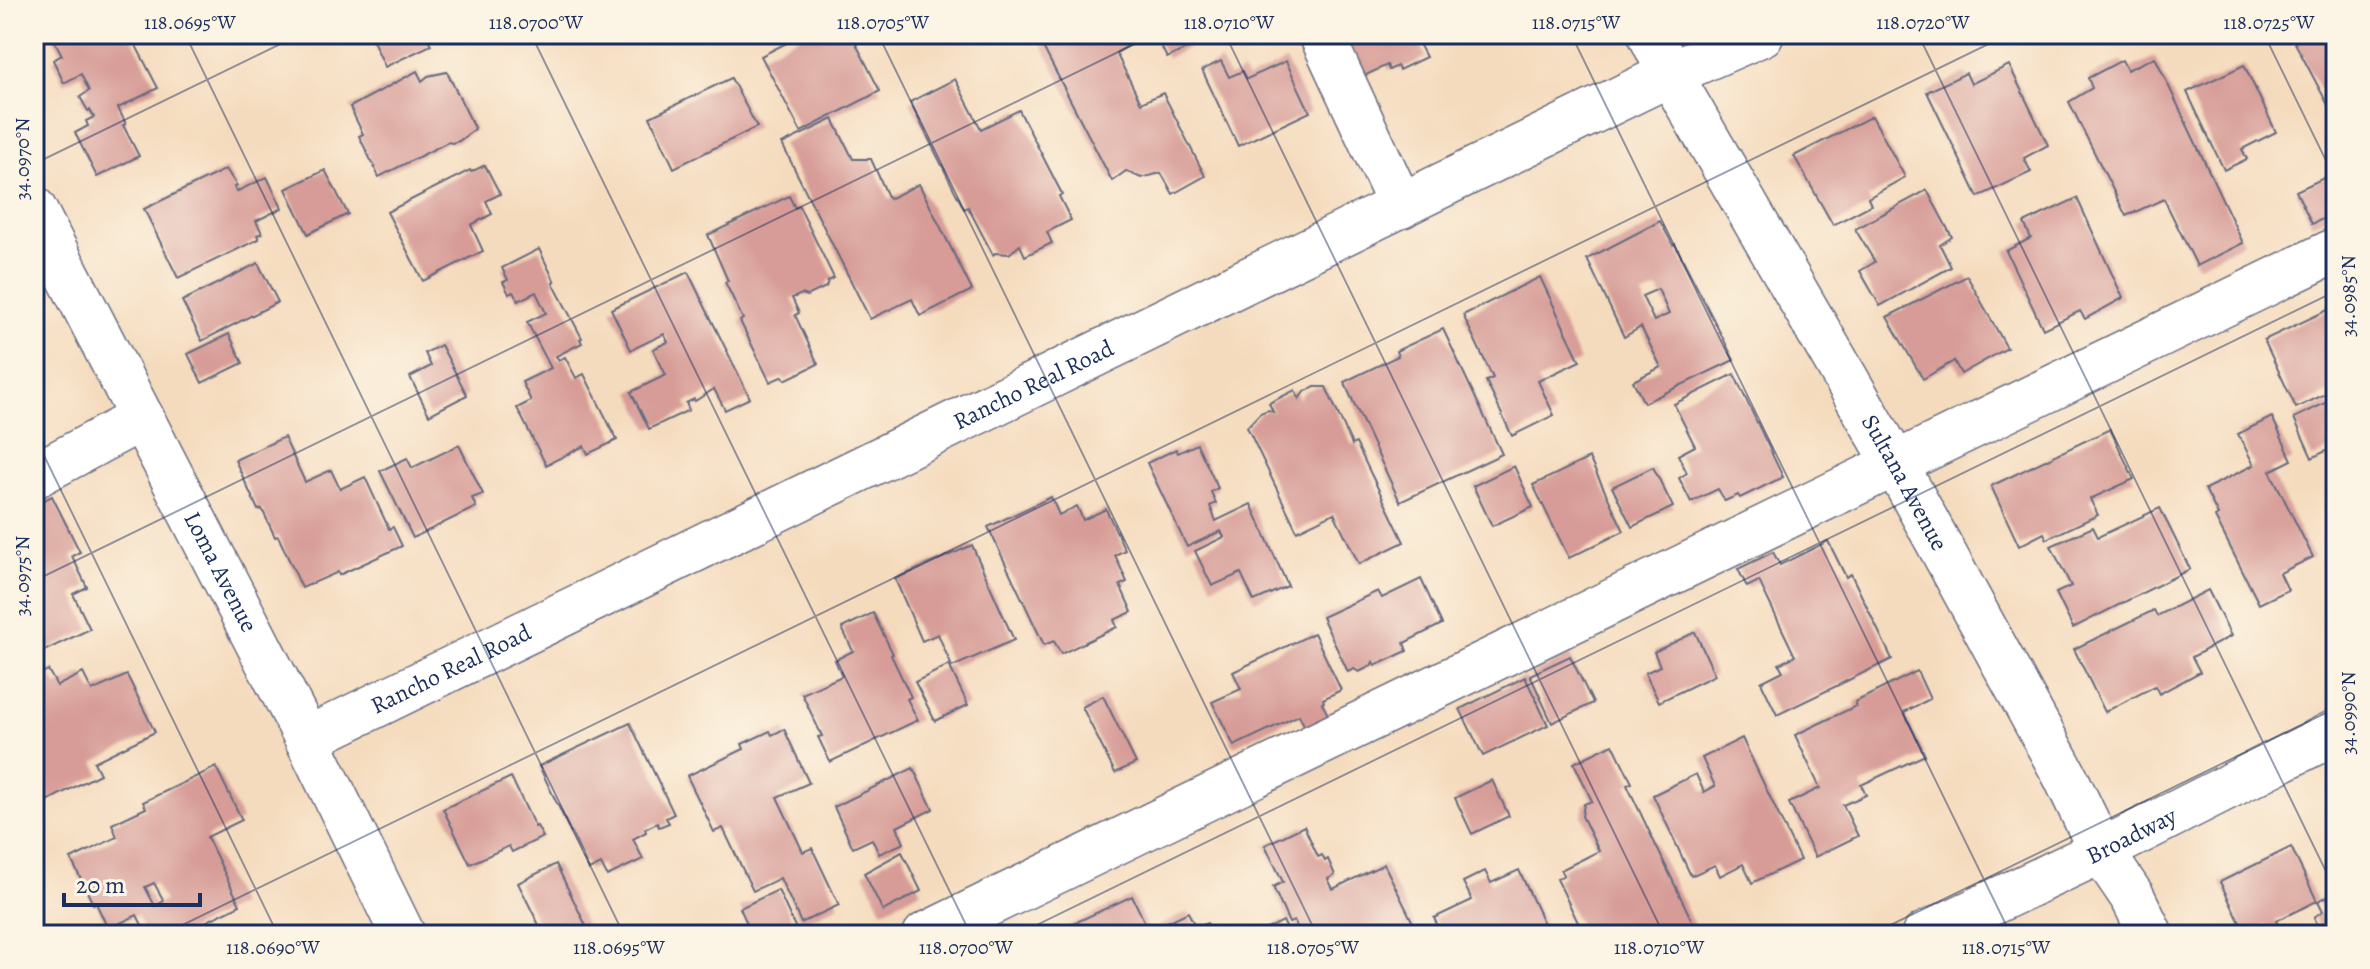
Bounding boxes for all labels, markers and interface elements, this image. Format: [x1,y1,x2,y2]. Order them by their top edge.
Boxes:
text: 118.0695°W [144,9,236,36]
text: 118.0700°W [489,9,584,36]
text: 118.0705°W [837,9,930,36]
text: 118.0710°W [1184,9,1275,36]
text: 118.0715°W [1532,9,1621,36]
text: 118.0720°W [1876,9,1970,36]
text: 118.0725°W [2223,9,2315,36]
text: 34.0970°N [9,118,36,200]
text: 34.0985°N [2335,255,2362,337]
street label: Rancho Real Road [948,332,1119,437]
street label: Sultana Avenue [1854,409,1956,556]
street label: Loma Avenue [176,506,265,638]
text: 34.0975°N [9,536,36,616]
street label: Rancho Real Road [365,616,536,722]
text: 34.0990°N [2335,671,2362,755]
street label: Broadway [2081,799,2182,872]
scale bar [64,857,200,907]
text: 20 m [76,869,125,901]
text: 118.0690°W [226,934,320,961]
text: 118.0695°W [573,934,665,961]
text: 118.0700°W [919,934,1014,961]
text: 118.0705°W [1267,934,1360,961]
text: 118.0710°W [1614,934,1705,961]
text: 118.0715°W [1962,934,2051,961]

